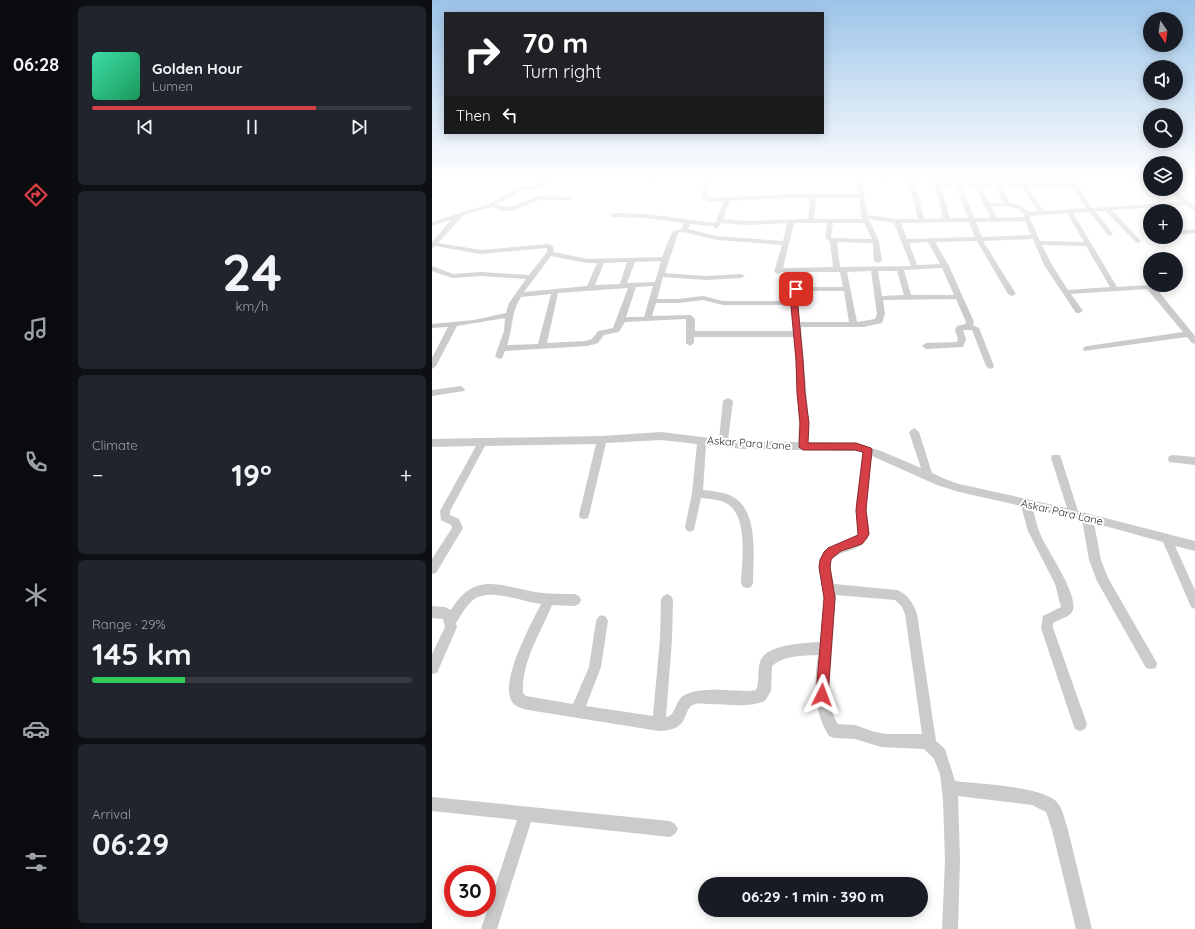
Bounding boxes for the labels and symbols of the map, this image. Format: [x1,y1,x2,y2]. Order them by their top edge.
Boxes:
north arrow [1143,12,1183,52]
pin [779,272,813,306]
street label: Askar Para Lane [707,433,791,453]
street label: Askar Para Lane [1019,496,1105,528]
position arrow [801,674,843,716]
speed limit sign: 30 [444,865,496,917]

